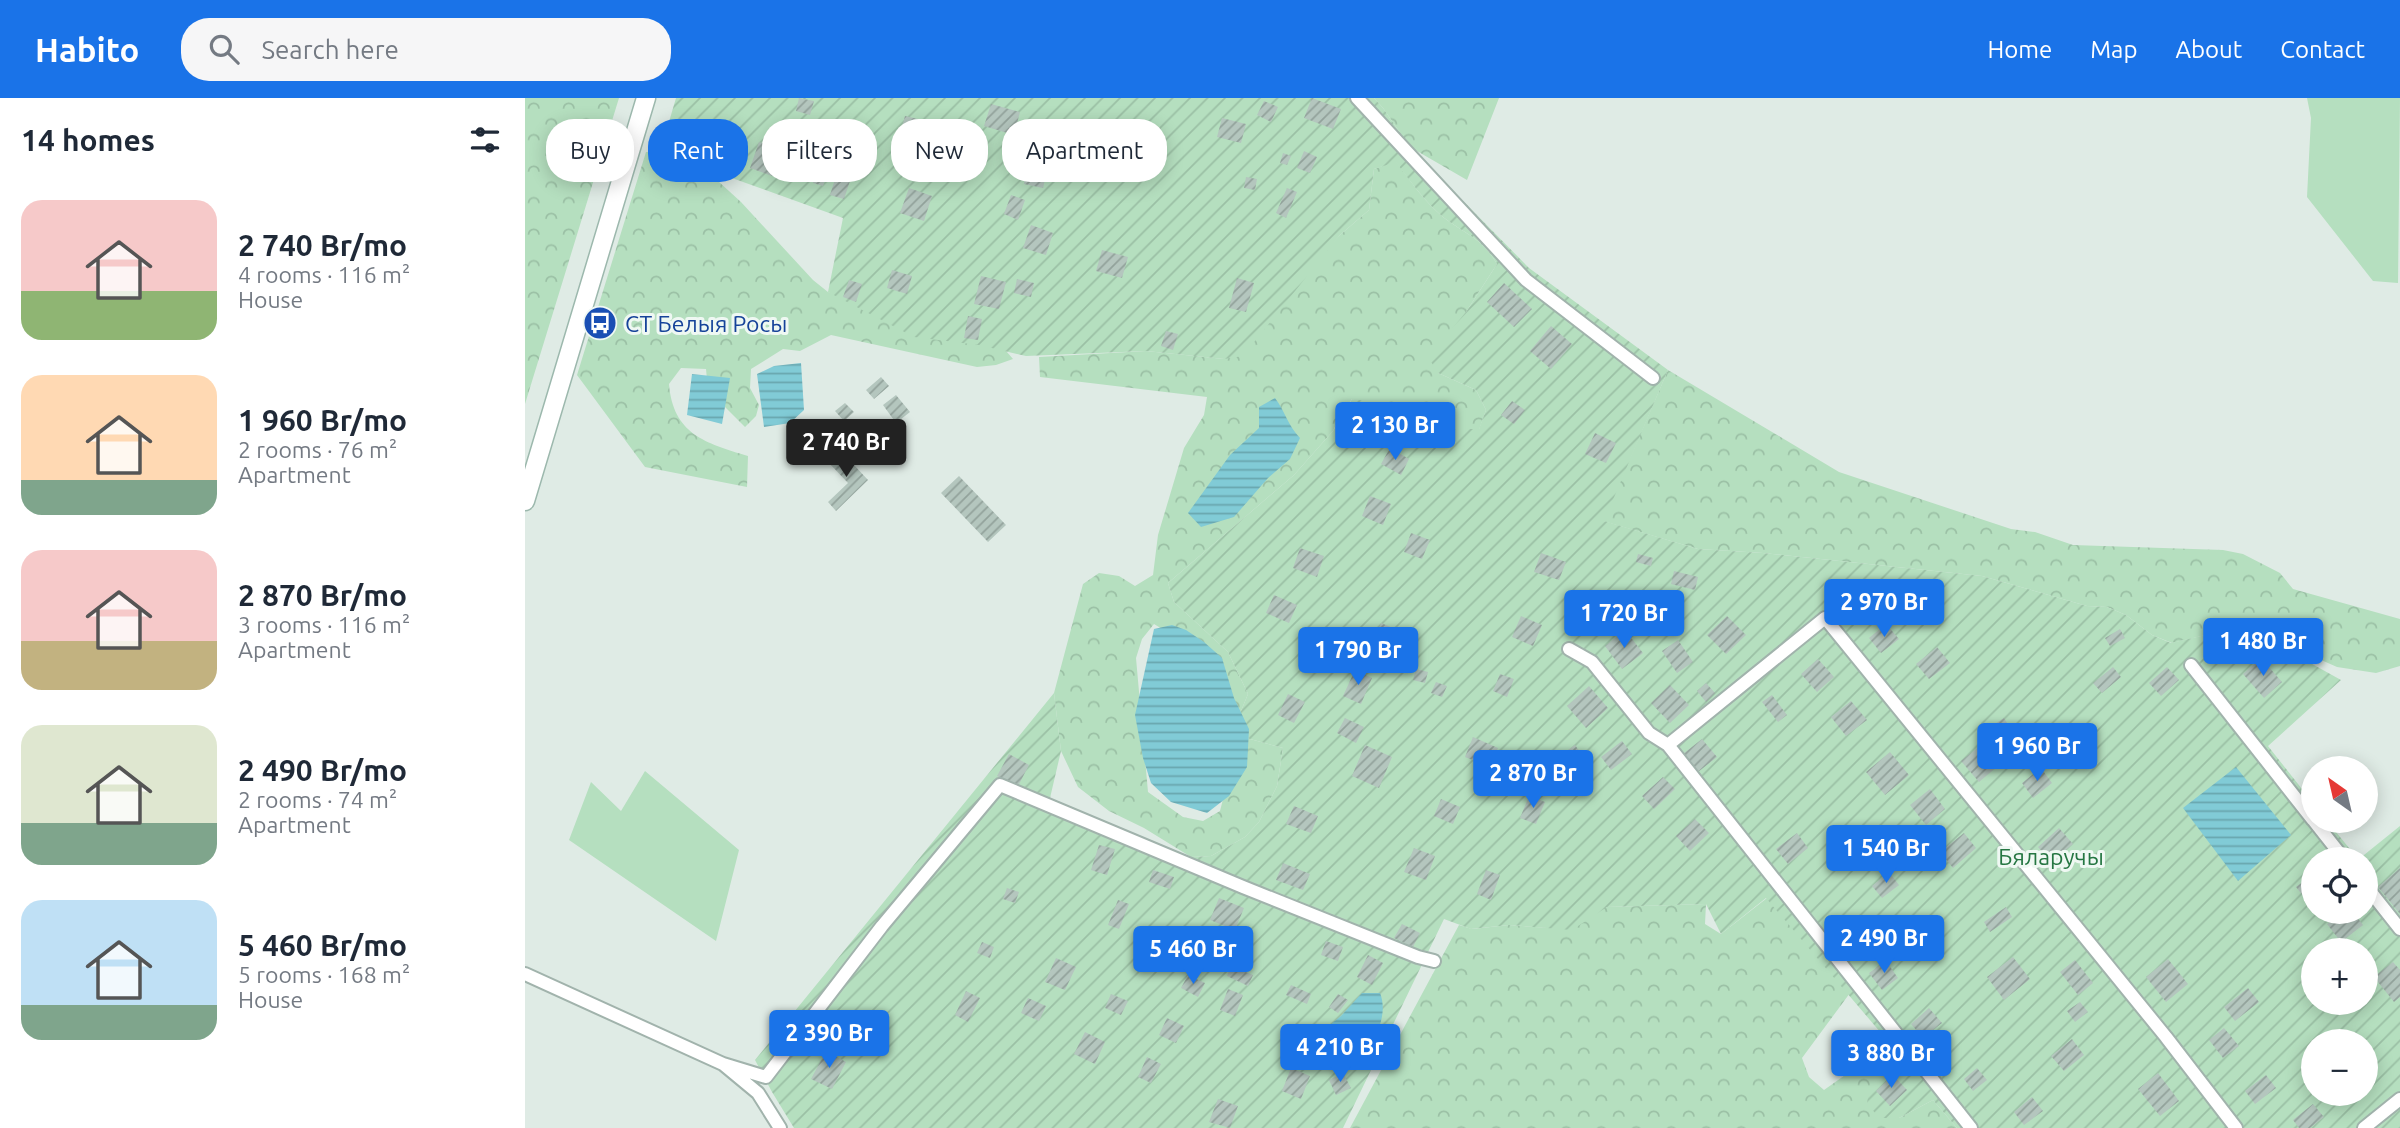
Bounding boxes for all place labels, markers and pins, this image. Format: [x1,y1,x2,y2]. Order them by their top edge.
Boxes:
bus stop icon: СТ Белыя Росы [581,304,619,342]
place label: СТ Белыя Росы [625,311,787,336]
pin: 2 130 Br [1323,402,1467,462]
pin: 2 740 Br [774,420,918,479]
pin: 2 970 Br [1812,580,1956,639]
pin: 1 720 Br [1552,590,1696,650]
pin: 1 480 Br [2191,618,2335,678]
pin: 1 790 Br [1286,628,1430,687]
pin: 1 960 Br [1965,724,2109,783]
pin: 2 870 Br [1461,750,1605,810]
pin: 1 540 Br [1814,826,1958,885]
pin: 2 490 Br [1812,916,1956,975]
pin: 5 460 Br [1121,926,1265,986]
pin: 2 390 Br [757,1010,901,1070]
pin: 4 210 Br [1268,1024,1412,1084]
pin: 3 880 Br [1819,1030,1963,1090]

